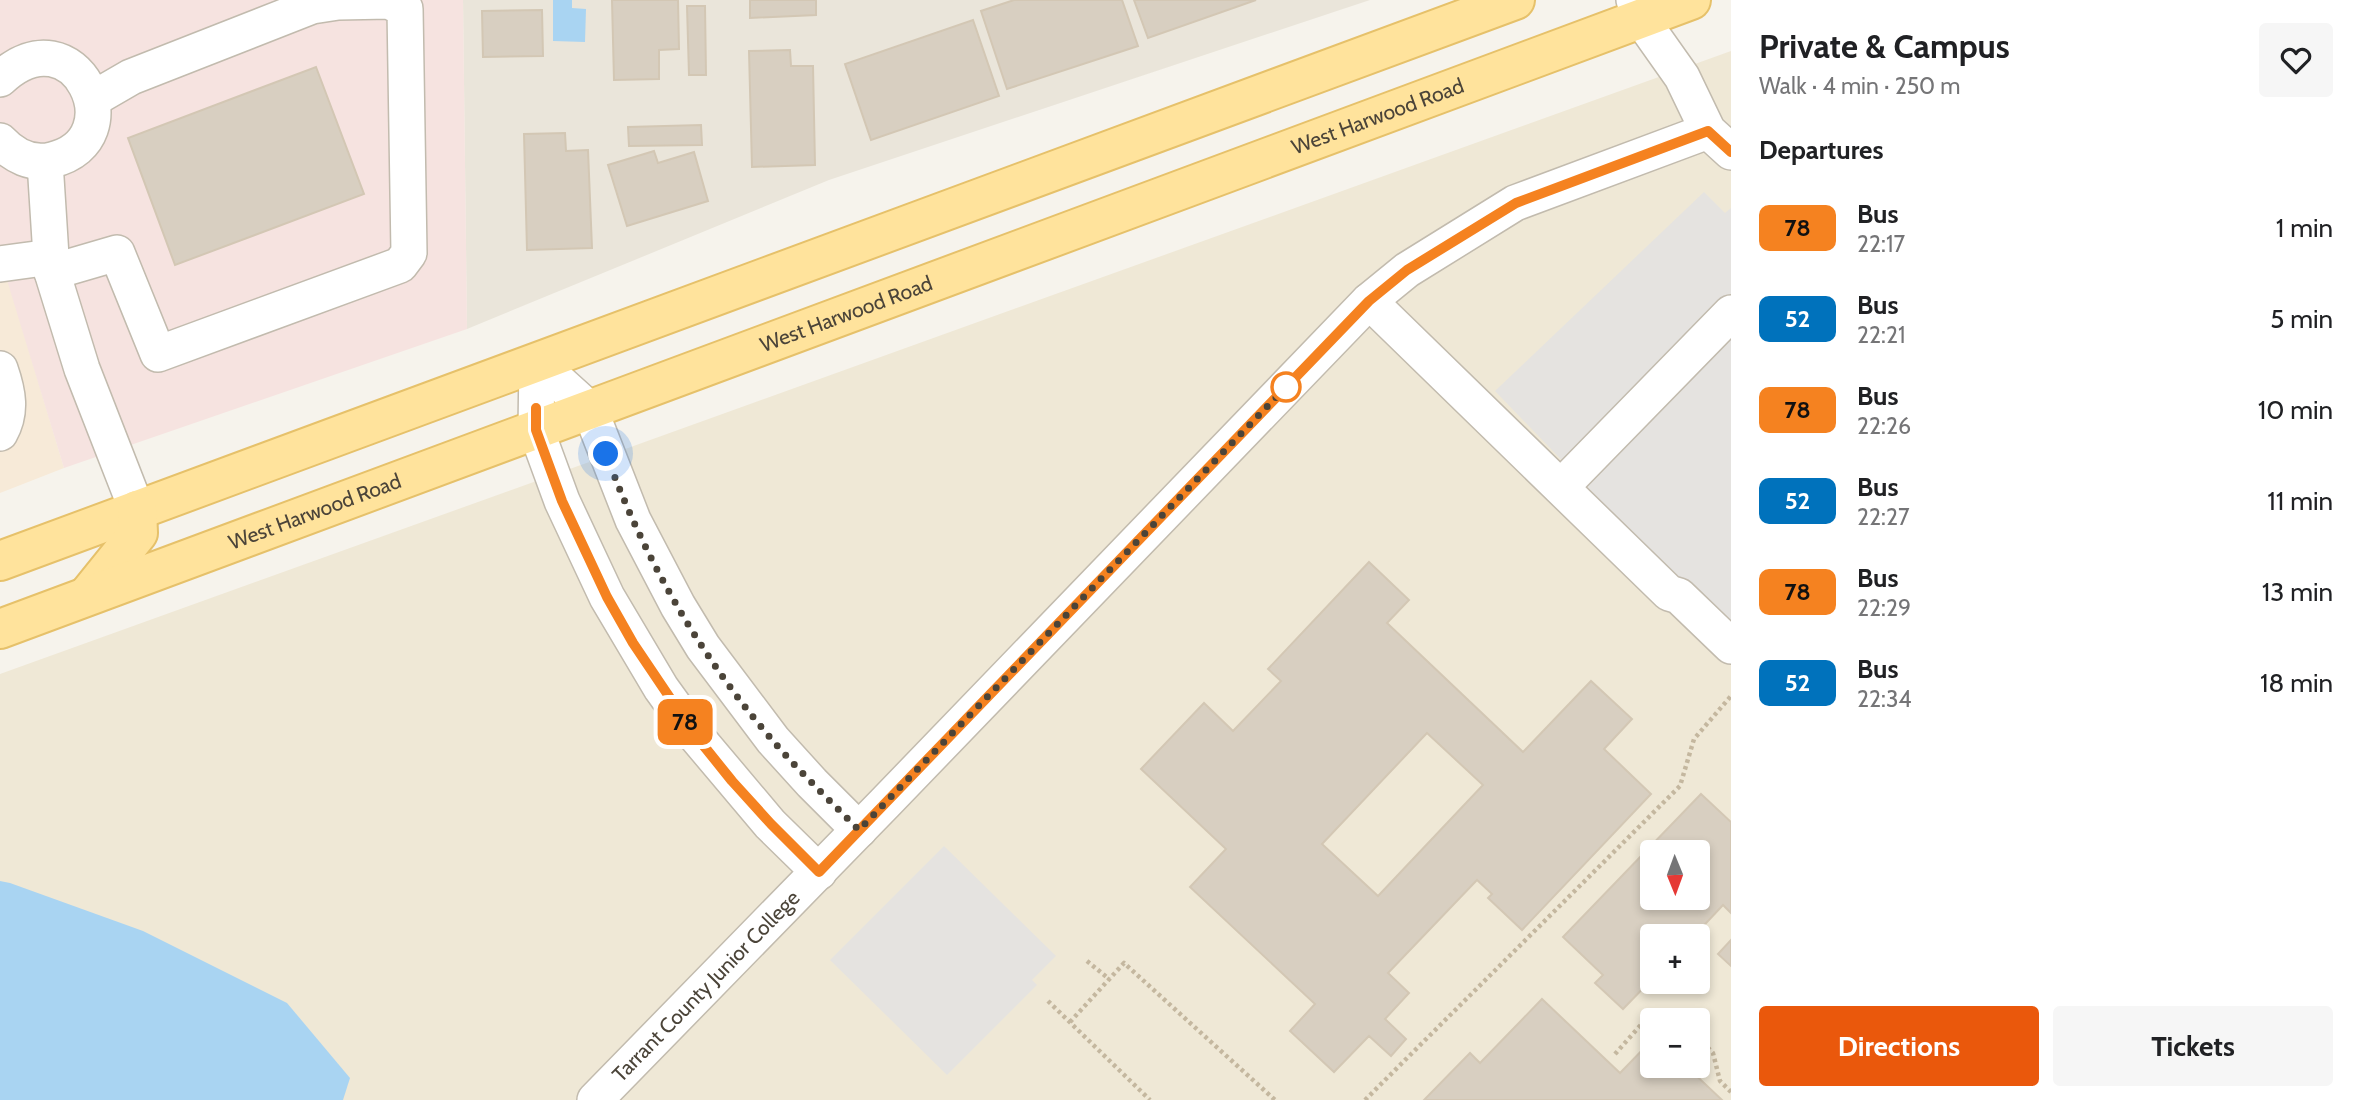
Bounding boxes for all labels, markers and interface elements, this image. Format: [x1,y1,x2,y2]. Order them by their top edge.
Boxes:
button: heart [2259,23,2333,97]
text: Private & Campus [1759,26,2010,66]
text: Walk · 4 min · 250 m [1759,72,1961,100]
street label: West Harwood Road [1288,73,1467,159]
text: Departures [1759,134,1883,166]
text: Bus [1857,198,1898,230]
text: 1 min [2276,212,2333,244]
text: 78 [1784,213,1811,242]
text: 22:17 [1857,230,1905,258]
street label: West Harwood Road [757,270,936,357]
text: Bus [1857,289,1898,321]
text: 5 min [2270,303,2333,335]
text: 52 [1785,304,1810,333]
text: 22:21 [1857,321,1905,349]
unlabelled marker [1271,372,1301,402]
text: Bus [1857,380,1898,412]
text: 10 min [2258,394,2333,426]
text: 78 [1784,395,1811,424]
text: 22:26 [1857,412,1911,440]
your location [588,436,623,471]
street label: West Harwood Road [225,468,404,555]
text: Bus [1857,471,1898,503]
text: 11 min [2267,485,2333,517]
text: 52 [1785,486,1810,515]
text: 22:27 [1857,503,1910,531]
text: Bus [1857,562,1898,594]
text: 13 min [2262,576,2333,608]
text: 78 [1784,577,1811,606]
text: 22:29 [1857,594,1911,622]
text: Bus [1857,653,1898,685]
text: 18 min [2260,667,2333,699]
text: 52 [1785,668,1810,697]
text: 22:34 [1857,685,1912,713]
line badge: 78 [654,699,716,745]
text: 78 [672,707,698,736]
north arrow [1640,840,1710,910]
map controls [1640,840,1710,1078]
street label: Tarrant County Junior College [607,885,805,1087]
button: + [1640,924,1710,994]
button: Directions [1759,1006,2039,1086]
button: Tickets [2053,1006,2333,1086]
button: − [1640,1008,1710,1078]

